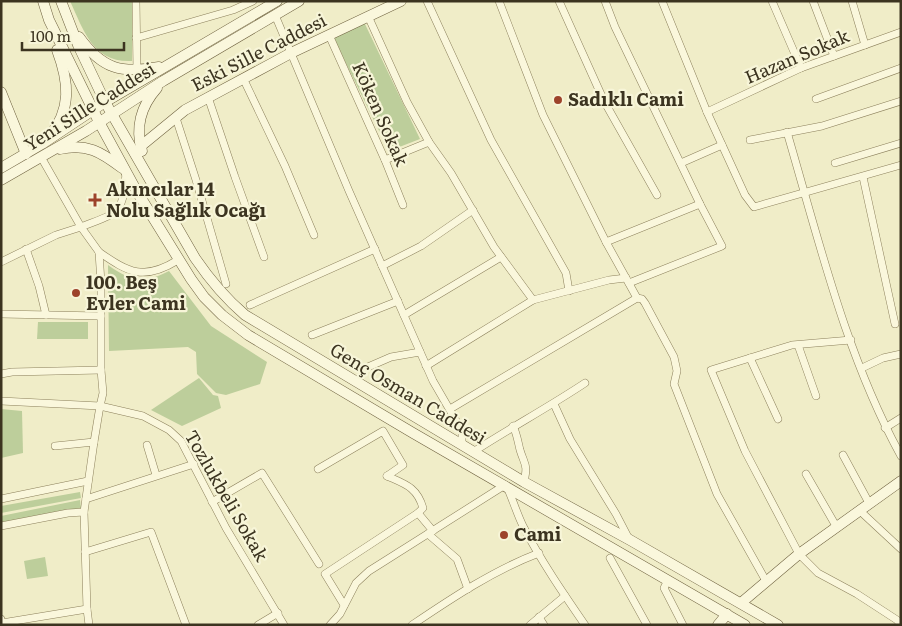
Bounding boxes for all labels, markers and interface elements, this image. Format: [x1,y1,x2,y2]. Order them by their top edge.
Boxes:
street label: Eski Sille Caddesi [186,6,331,97]
scale bar [22,20,125,52]
street label: Hazan Sokak [740,21,854,90]
text: 100 m [30,24,71,47]
street label: Yeni Sille Caddesi [18,54,160,157]
street label: Köken Sokak [346,57,417,171]
place label: Sadıklı Cami [568,85,684,112]
marker: Sadıklı Cami [552,94,564,106]
place label: Akıncılar 14 Nolu Sağlık Ocağı [106,175,267,223]
marker: Akıncılar 14 Nolu Sağlık Ocağı [88,193,102,207]
place label: 100. Beş Evler Cami [86,268,186,316]
marker: 100. Beş Evler Cami [70,287,82,299]
street label: Genç Osman Caddesi [325,335,492,450]
street label: Tozlukbeli Sokak [179,425,276,567]
place label: Cami [514,520,562,547]
marker: Cami [498,529,510,541]

